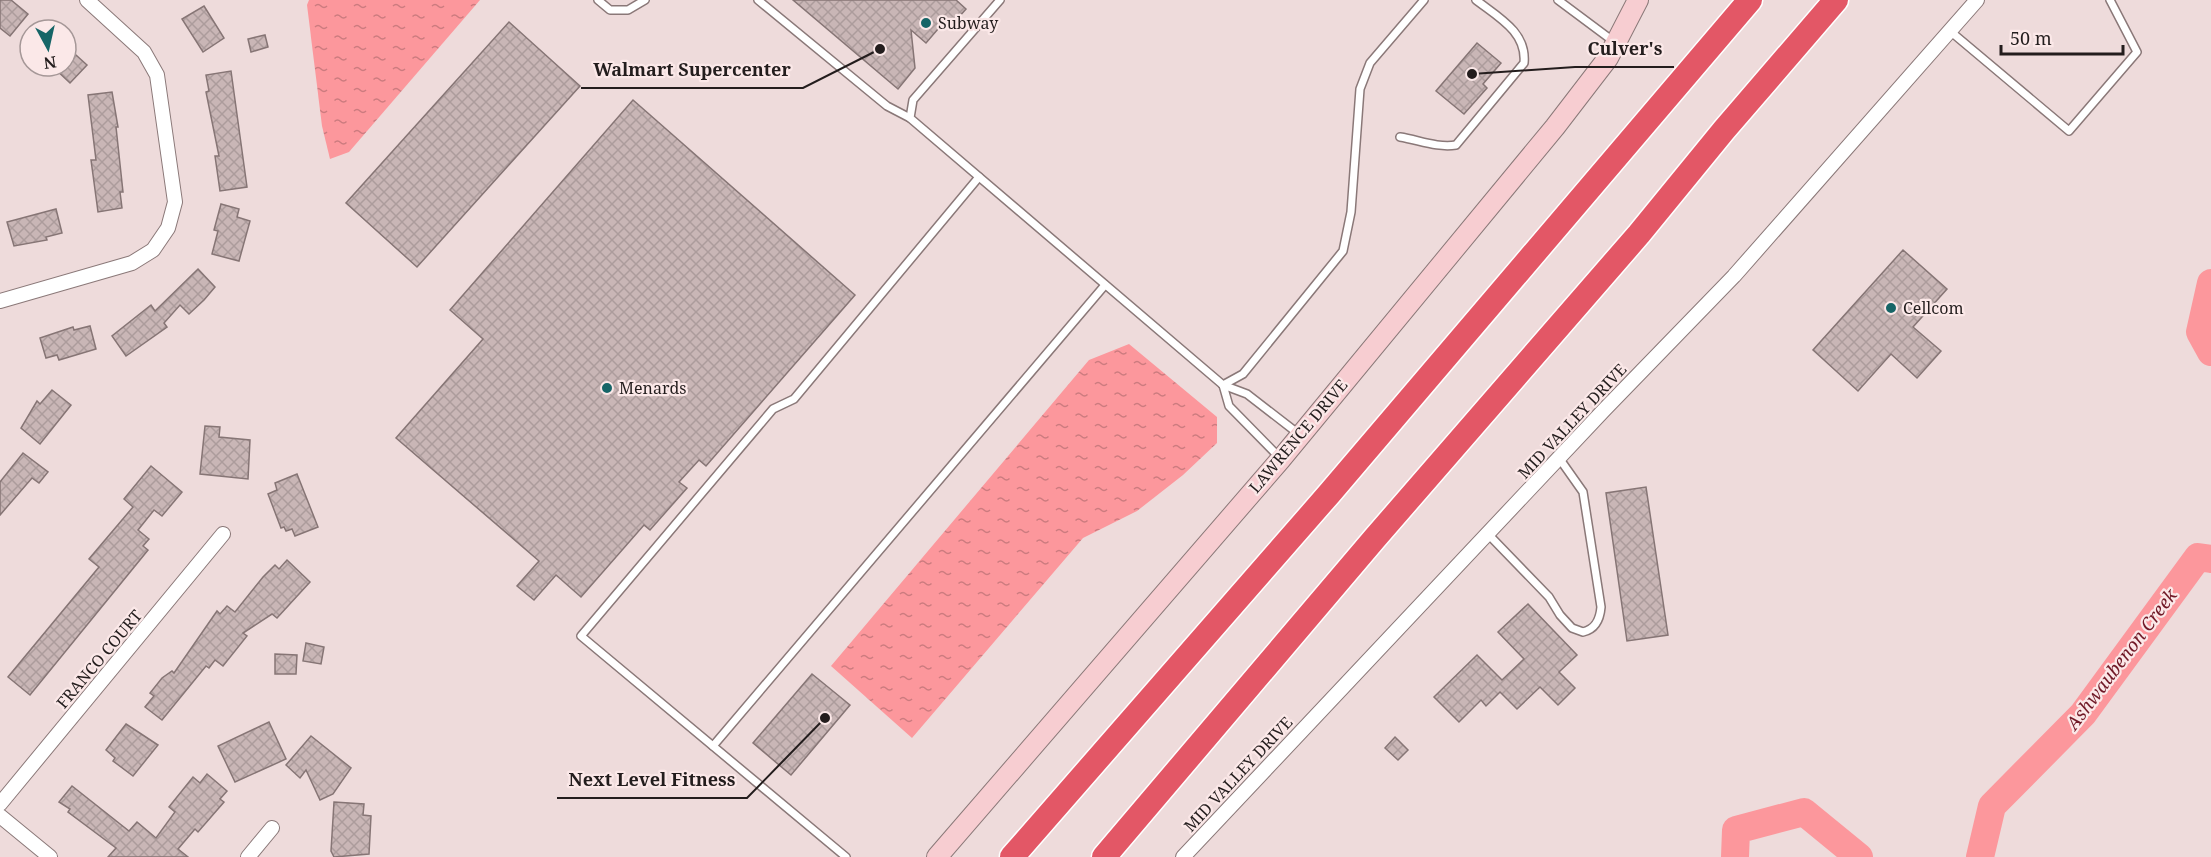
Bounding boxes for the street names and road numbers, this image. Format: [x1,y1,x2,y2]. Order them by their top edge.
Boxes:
street label: MID VALLEY DRIVE [1513,359,1631,483]
street label: LAWRENCE DRIVE [1244,374,1352,498]
street label: FRANCO COURT [51,605,147,713]
street label: MID VALLEY DRIVE [1179,712,1297,836]

